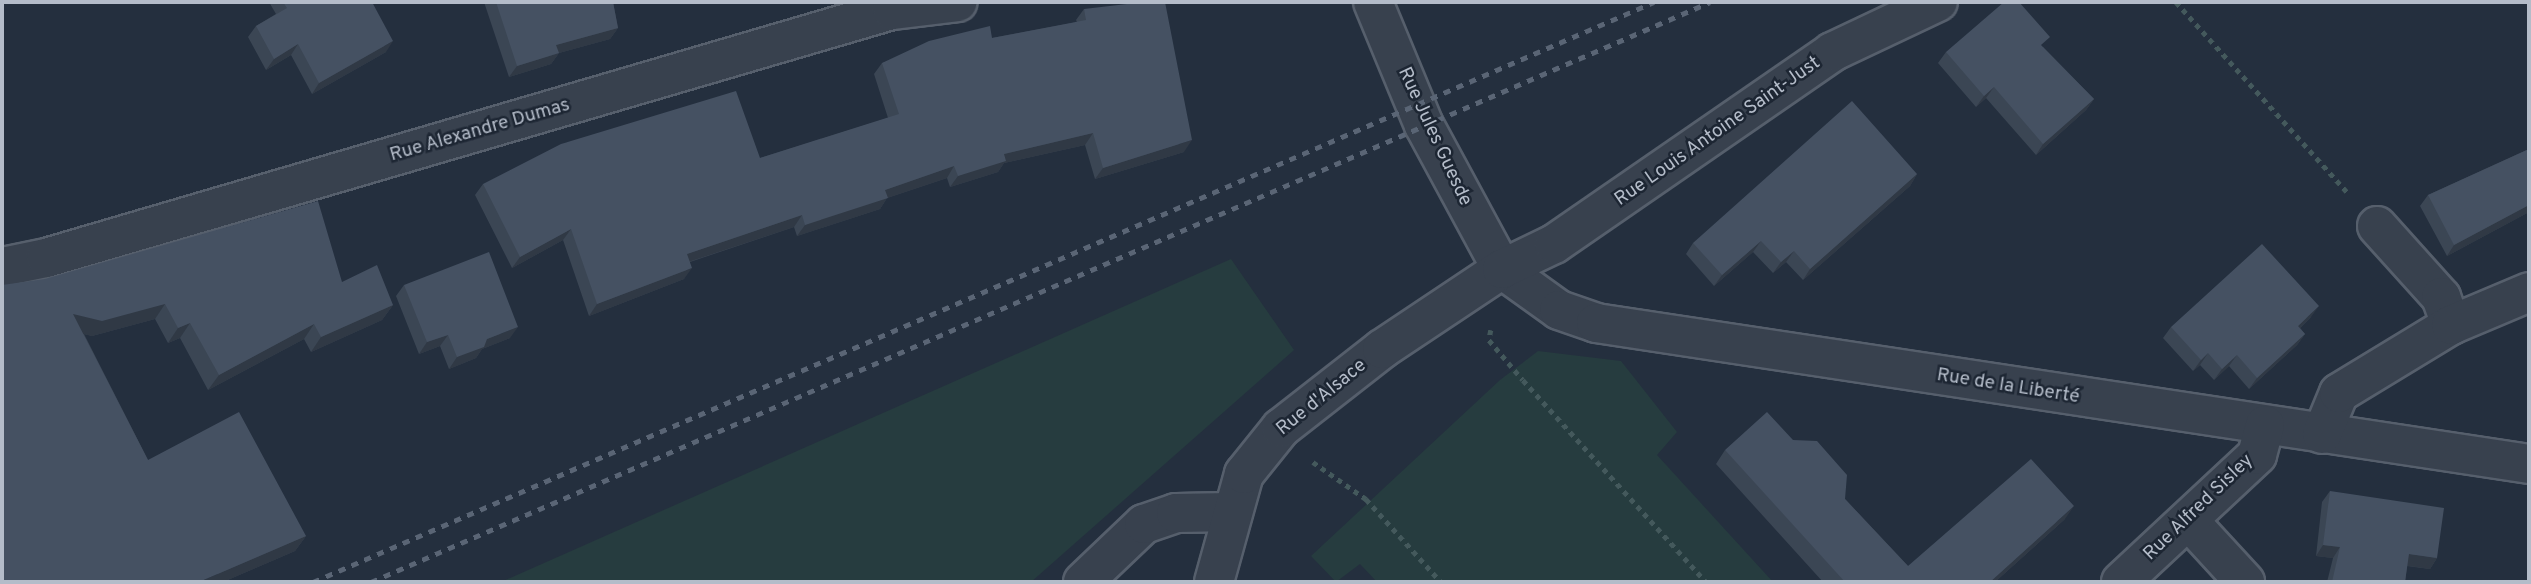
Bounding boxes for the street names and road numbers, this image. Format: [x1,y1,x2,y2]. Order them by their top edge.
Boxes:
street label: Rue Louis Antoine Saint-Just [1611,52,1825,212]
street label: Rue Jules Guesde [1392,64,1476,210]
street label: Rue Alexandre Dumas [387,94,573,168]
street label: Rue d'Alsace [1272,355,1372,441]
street label: Rue de la Liberté [1935,364,2081,410]
street label: Rue Alfred Sisley [2139,450,2259,566]

